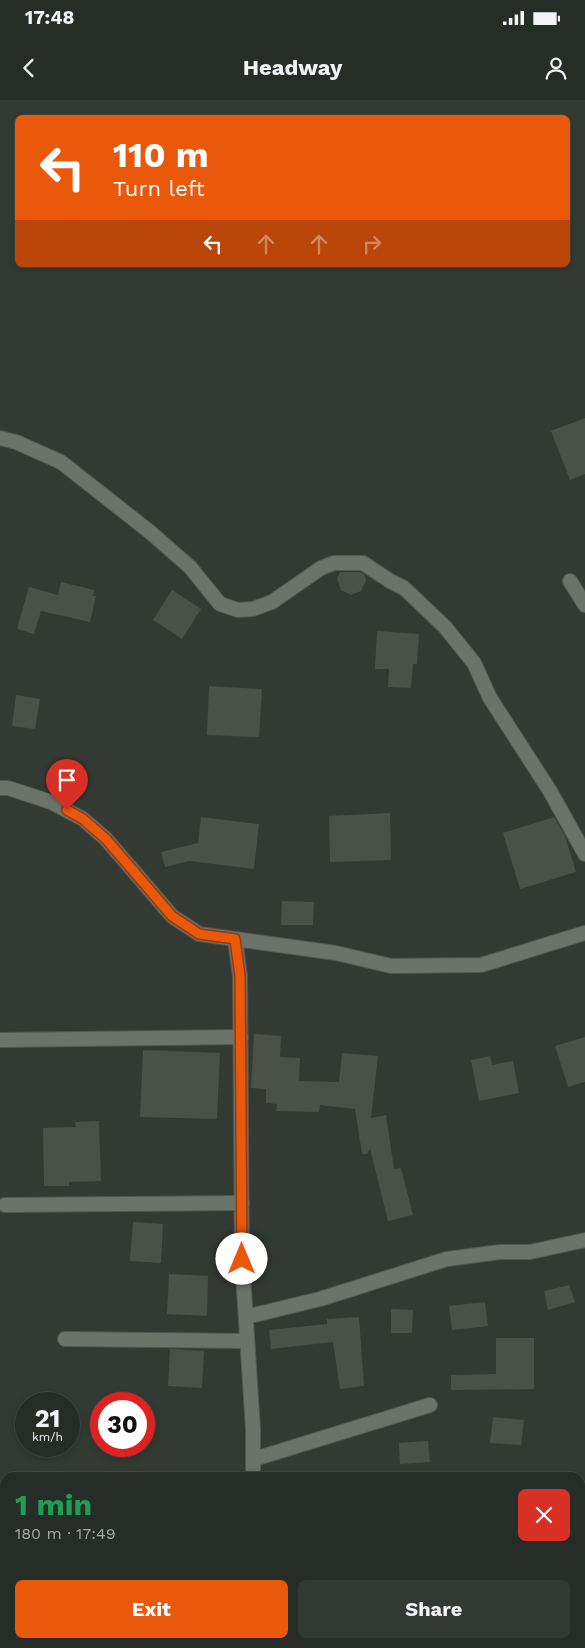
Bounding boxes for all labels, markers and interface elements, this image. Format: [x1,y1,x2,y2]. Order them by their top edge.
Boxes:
text: 17:48 [25,6,74,29]
icon: back [15,54,43,82]
icon: person [542,54,570,82]
text: Headway [243,55,342,80]
text: 110 m [113,134,209,176]
icon: left [30,135,95,200]
text: Turn left [113,176,205,201]
icon: left [199,230,227,258]
icon: ahead [252,230,280,258]
icon: ahead [305,230,333,258]
icon: right [358,230,386,258]
pin [46,759,88,810]
icon: arrive [53,766,81,794]
position arrow [215,1232,267,1284]
speed limit sign: 30 [90,1392,155,1457]
text: 21 [35,1404,60,1433]
text: km/h [32,1430,63,1444]
text: 1 min [15,1487,92,1522]
button: close [518,1489,570,1541]
text: 180 m · 17:49 [15,1524,116,1543]
button: Exit [15,1580,288,1638]
button: Share [298,1580,570,1638]

